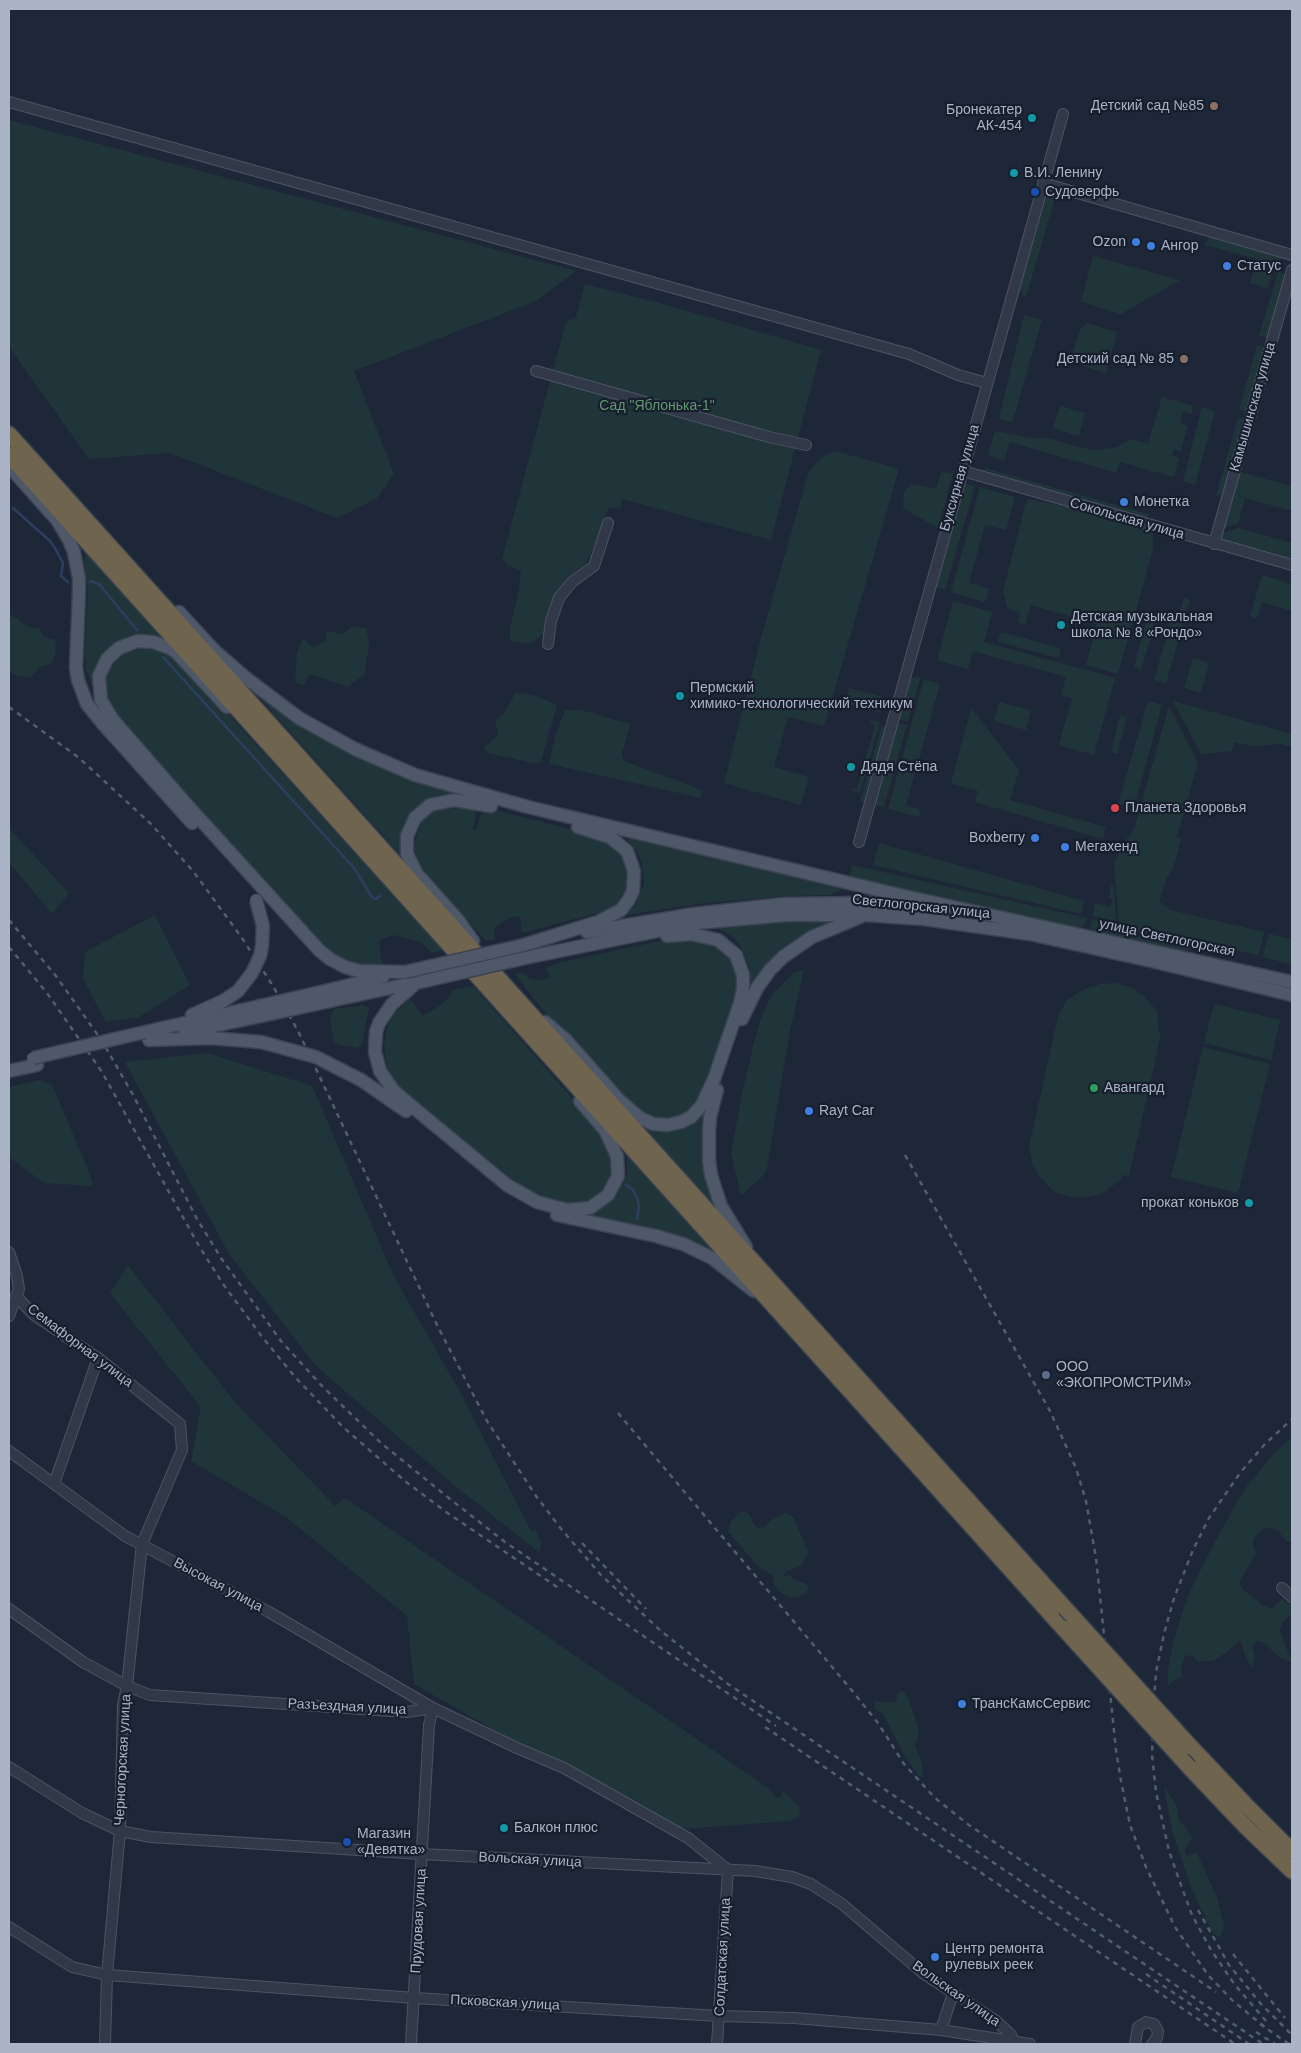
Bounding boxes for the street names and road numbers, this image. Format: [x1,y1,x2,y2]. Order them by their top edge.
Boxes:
street label: Камышинская улица [1227,340,1279,474]
street label: Буксирная улица [937,423,983,533]
street label: Сокольская улица [1068,495,1186,543]
street label: Светлогорская улица [851,891,991,923]
street label: улица Светлогорская [1098,915,1236,961]
street label: Семафорная улица [24,1301,136,1391]
street label: Высокая улица [171,1554,265,1616]
street label: Черногорская улица [111,1694,135,1826]
street label: Разъездная улица [287,1696,407,1718]
street label: Вольская улица [478,1849,582,1871]
street label: Прудовая улица [408,1868,430,1974]
street label: Солдатская улица [712,1897,734,2017]
street label: Вольская улица [909,1957,1003,2031]
street label: Псковская улица [450,1992,560,2014]

